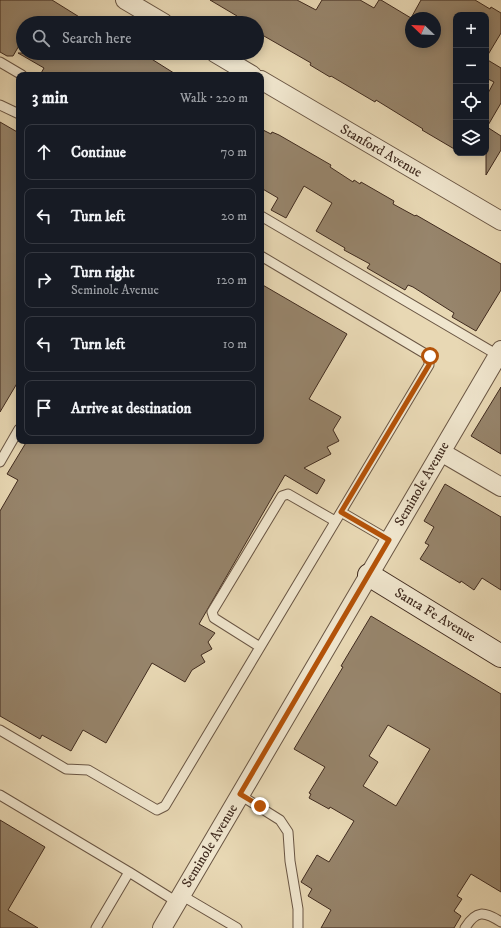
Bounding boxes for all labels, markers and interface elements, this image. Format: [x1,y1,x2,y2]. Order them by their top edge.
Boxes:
north arrow [405,12,441,48]
map controls [453,12,489,156]
button: + [453,12,489,48]
search box [16,16,264,60]
icon: search [30,27,52,49]
text: Search here [62,29,131,48]
button: − [453,48,489,84]
button: locate [453,84,489,120]
text: 3 min [32,87,68,109]
text: Walk · 220 m [180,90,248,106]
street label: Stanford Avenue [337,120,425,182]
button: layers [453,120,489,156]
icon: ahead [33,141,55,163]
text: Continue [71,143,126,162]
text: 70 m [221,144,247,160]
icon: left [33,205,55,227]
text: Turn left [71,207,125,226]
text: 20 m [221,208,247,224]
text: Turn right [71,263,134,282]
icon: right [33,269,55,291]
text: 120 m [216,272,247,288]
text: Seminole Avenue [71,282,159,298]
icon: left [33,333,55,355]
text: Turn left [71,335,125,354]
text: 10 m [223,336,247,352]
route start [421,347,439,365]
icon: arrive [33,397,55,419]
text: Arrive at destination [71,399,191,418]
street label: Seminole Avenue [391,438,454,529]
street label: Santa Fe Avenue [391,584,479,646]
route end [251,797,269,815]
street label: Seminole Avenue [178,801,242,891]

